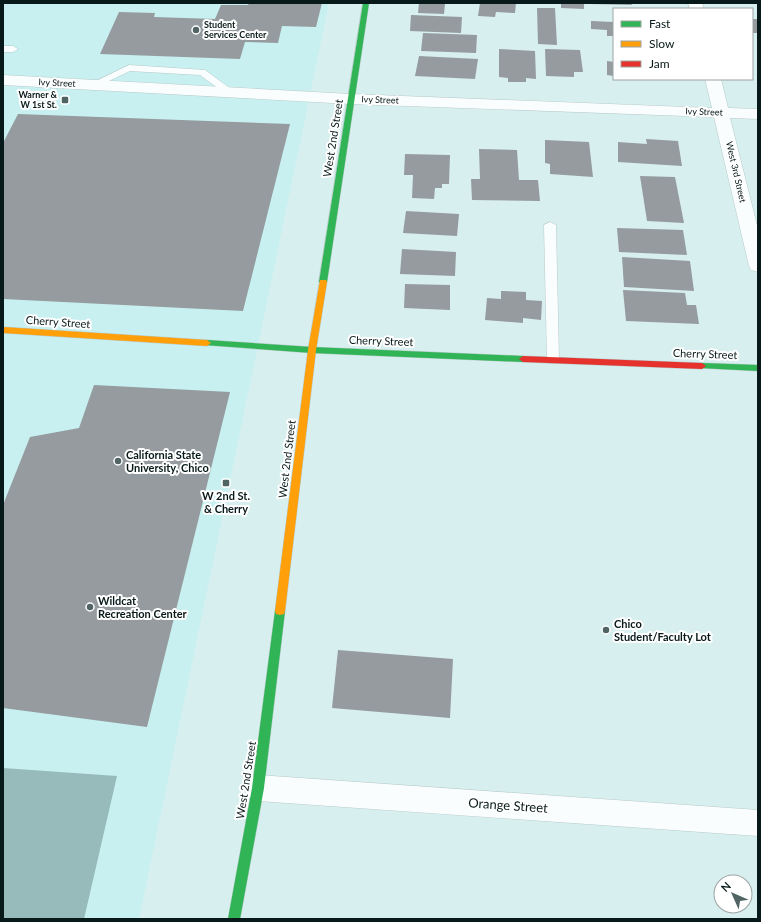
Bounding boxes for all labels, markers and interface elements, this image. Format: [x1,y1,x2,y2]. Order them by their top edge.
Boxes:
legend [613,8,753,80]
text: Fast [649,16,671,31]
place label: Student Services Center [204,19,267,40]
marker: Student Services Center [191,25,201,35]
text: Slow [649,36,675,51]
text: Jam [649,56,670,71]
street label: Ivy Street [38,76,77,89]
place label: Warner & W 1st St. [18,89,57,110]
street label: Ivy Street [361,93,400,106]
marker: Warner & W 1st St. [60,95,70,105]
street label: West 2nd Street [320,98,345,178]
street label: Ivy Street [685,105,724,118]
street label: West 3rd Street [724,140,749,204]
street label: Cherry Street [25,313,91,330]
street label: Cherry Street [349,333,414,348]
street label: Cherry Street [673,346,738,361]
street label: West 2nd Street [275,419,298,499]
place label: California State University, Chico [126,448,209,474]
marker: California State University, Chico [113,456,123,466]
marker: W 2nd St. & Cherry [221,478,231,488]
place label: W 2nd St. & Cherry [202,489,250,515]
place label: Wildcat Recreation Center [98,594,188,620]
marker: Wildcat Recreation Center [85,602,95,612]
place label: Chico Student/Faculty Lot [614,617,712,643]
marker: Chico Student/Faculty Lot [601,625,611,635]
street label: West 2nd Street [233,740,258,820]
street label: Orange Street [468,794,549,816]
north arrow [713,874,753,914]
text: N [718,879,733,894]

